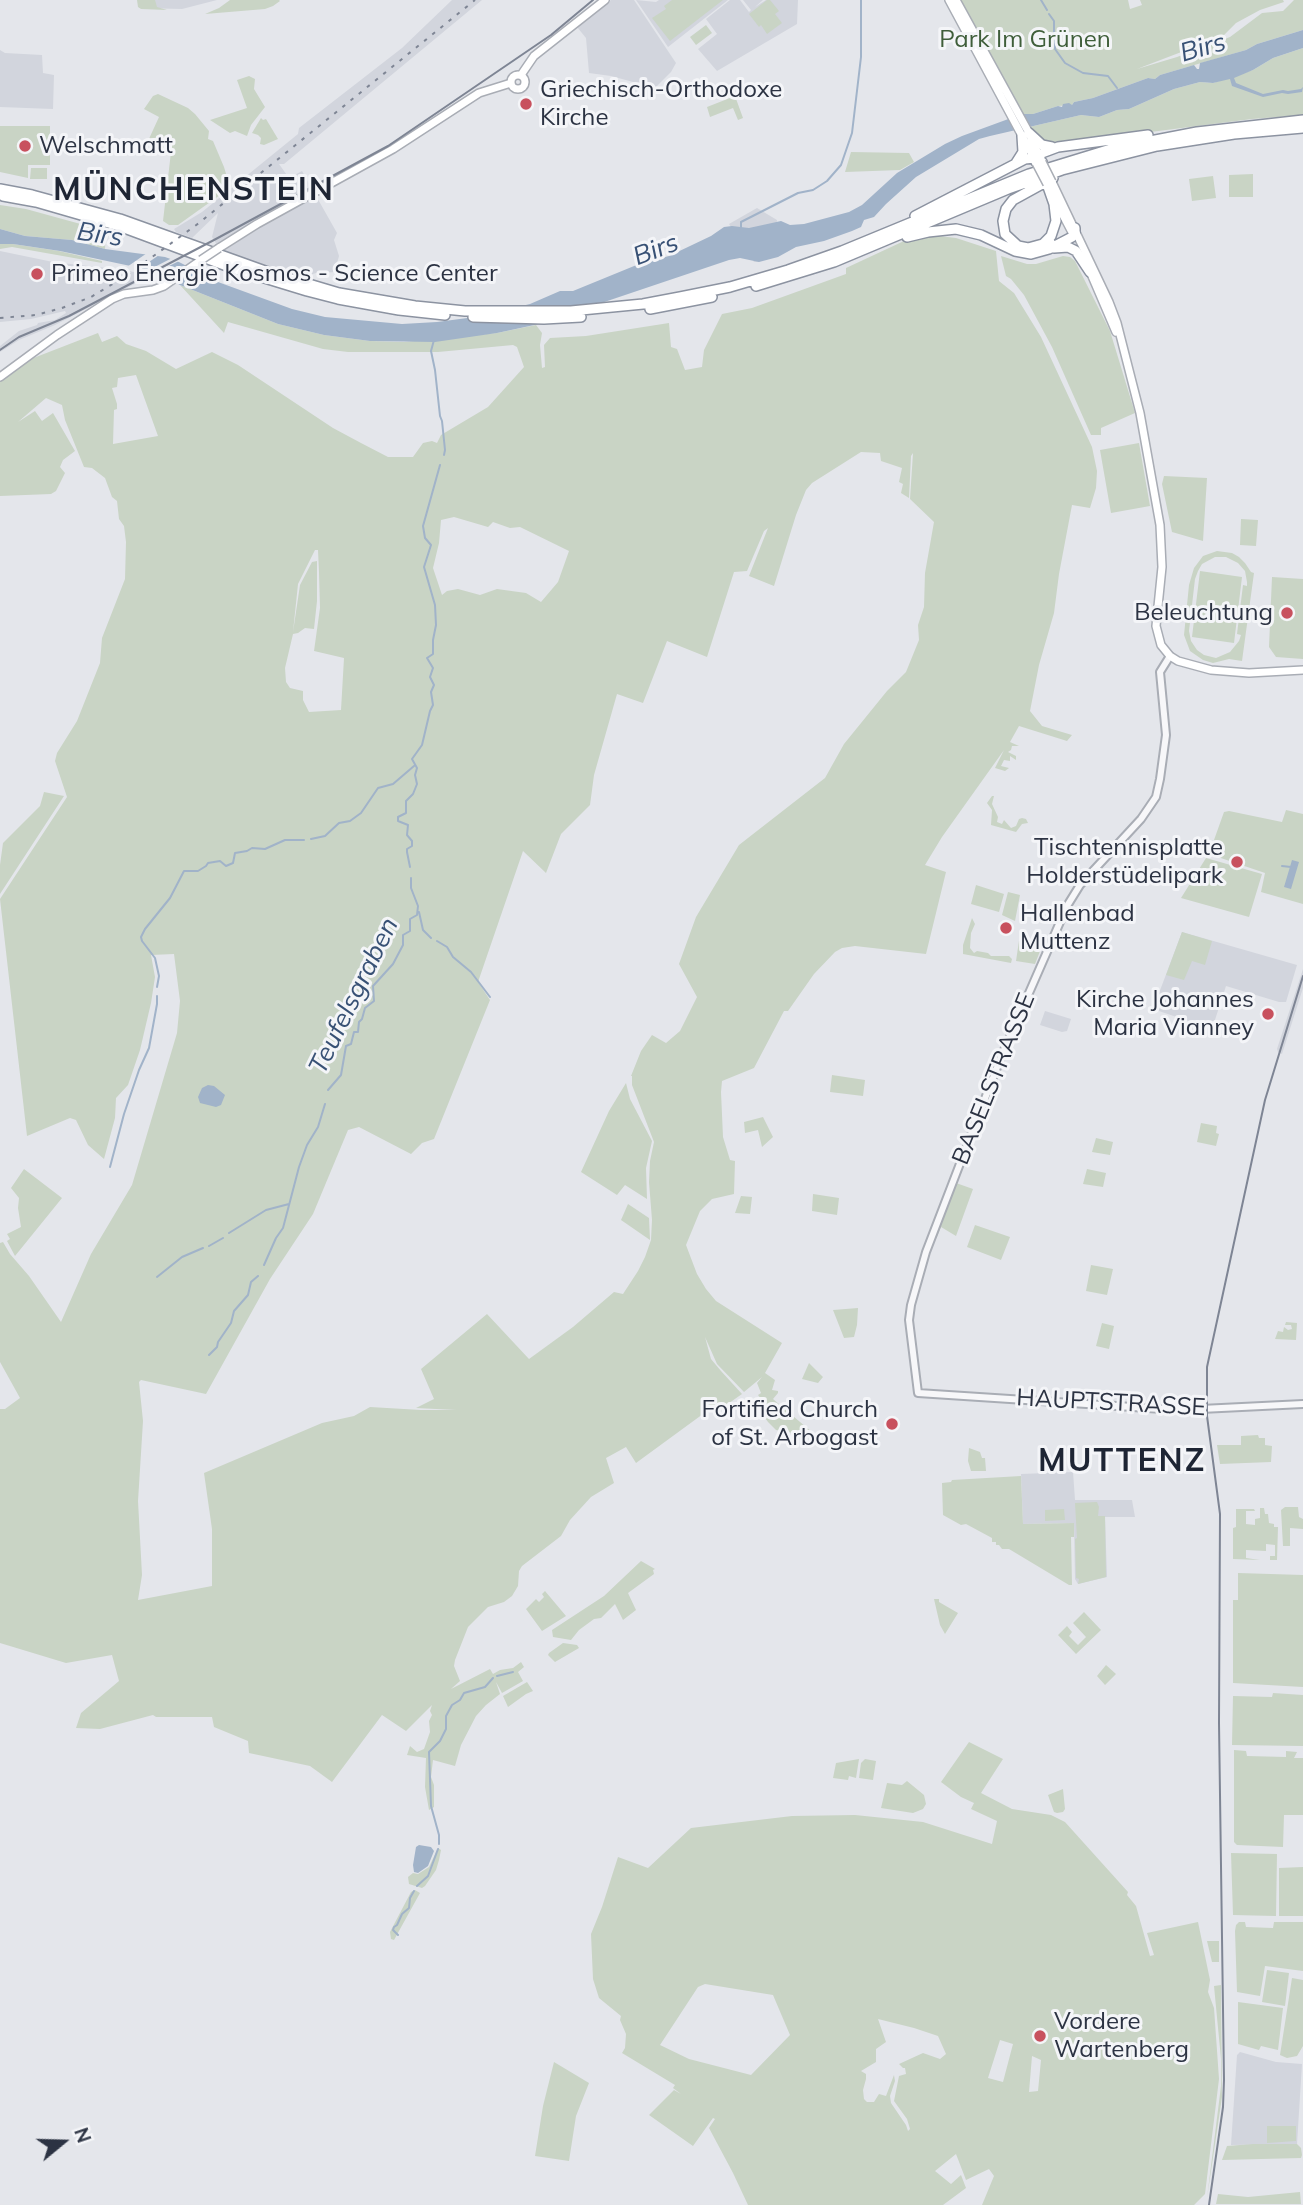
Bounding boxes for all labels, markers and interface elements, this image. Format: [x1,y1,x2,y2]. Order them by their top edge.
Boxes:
park label: Park Im Grünen [939,26,1111,54]
water label: Birs [1177,27,1229,69]
place label: Griechisch-Orthodoxe Kirche [540,76,782,132]
marker: Griechisch-Orthodoxe Kirche [518,96,534,112]
place label: Welschmatt [39,132,173,160]
marker: Welschmatt [17,138,33,154]
district label: MÜNCHENSTEIN [55,171,333,209]
water label: Birs [75,216,125,254]
water label: Birs [629,227,683,273]
place label: Primeo Energie Kosmos - Science Center [51,260,498,288]
marker: Primeo Energie Kosmos - Science Center [29,266,45,282]
place label: Beleuchtung [1134,599,1273,627]
marker: Beleuchtung [1279,605,1295,621]
place label: Tischtennisplatte Holderstüdelipark [1026,834,1223,890]
marker: Tischtennisplatte Holderstüdelipark [1229,854,1245,870]
place label: Hallenbad Muttenz [1020,900,1135,956]
water label: Teufelsgraben [303,913,405,1079]
marker: Hallenbad Muttenz [998,920,1014,936]
place label: Kirche Johannes Maria Vianney [1076,986,1254,1042]
street label: BASELSTRASSE [947,989,1041,1169]
marker: Kirche Johannes Maria Vianney [1260,1006,1276,1022]
street label: HAUPTSTRASSE [1016,1384,1206,1422]
place label: Fortified Church of St. Arbogast [701,1396,878,1452]
marker: Fortified Church of St. Arbogast [884,1416,900,1432]
district label: MUTTENZ [1039,1442,1205,1480]
place label: Vordere Wartenberg [1054,2008,1189,2064]
marker: Vordere Wartenberg [1032,2028,1048,2044]
north arrow [28,2107,98,2177]
text: N [69,2124,97,2146]

